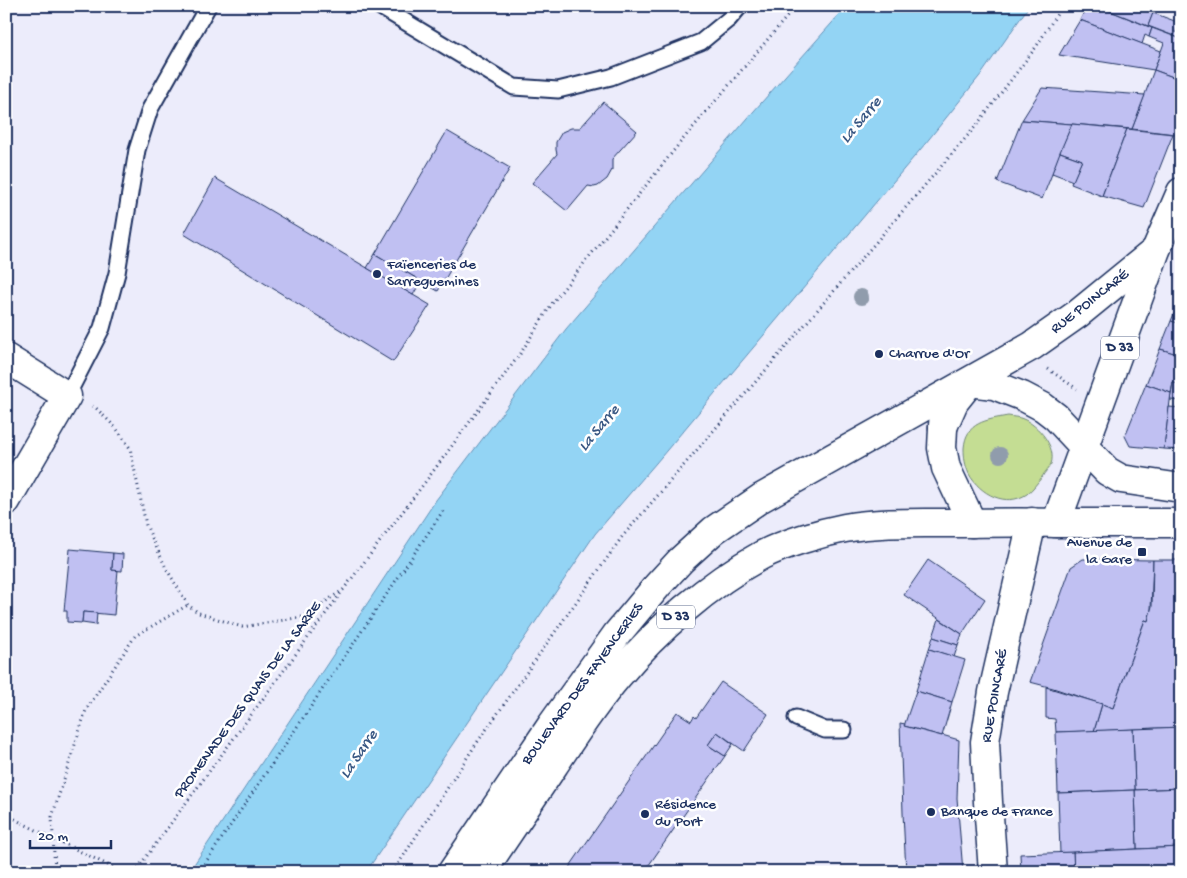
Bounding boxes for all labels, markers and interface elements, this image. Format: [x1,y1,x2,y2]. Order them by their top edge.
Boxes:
water label: La Sarre [837,93,887,148]
place label: Faïenceries de Sarreguemines [386,256,479,291]
street label: RUE POINCARÉ [1047,265,1133,338]
marker: Faïenceries de Sarreguemines [371,268,383,280]
road number: D 33 [1101,336,1139,359]
place label: Charrue d'Or [889,345,971,363]
marker: Charrue d'Or [873,348,885,360]
water label: La Sarre [575,401,625,456]
place label: Avenue de la Gare [1067,534,1132,569]
marker: Avenue de la Gare [1136,546,1148,558]
street label: PROMENADE DES QUAIS DE LA SARRE [170,598,326,803]
street label: BOULEVARD DES FAYENCERIES [518,599,648,769]
road number: D 33 [657,606,695,628]
street label: RUE POINCARÉ [978,647,1012,744]
water label: La Sarre [337,727,384,783]
place label: Résidence du Port [655,796,716,831]
place label: Banque de France [940,803,1053,821]
marker: Banque de France [925,806,937,818]
marker: Résidence du Port [639,808,651,820]
scale bar [30,818,111,850]
text: 20 m [38,828,68,846]

